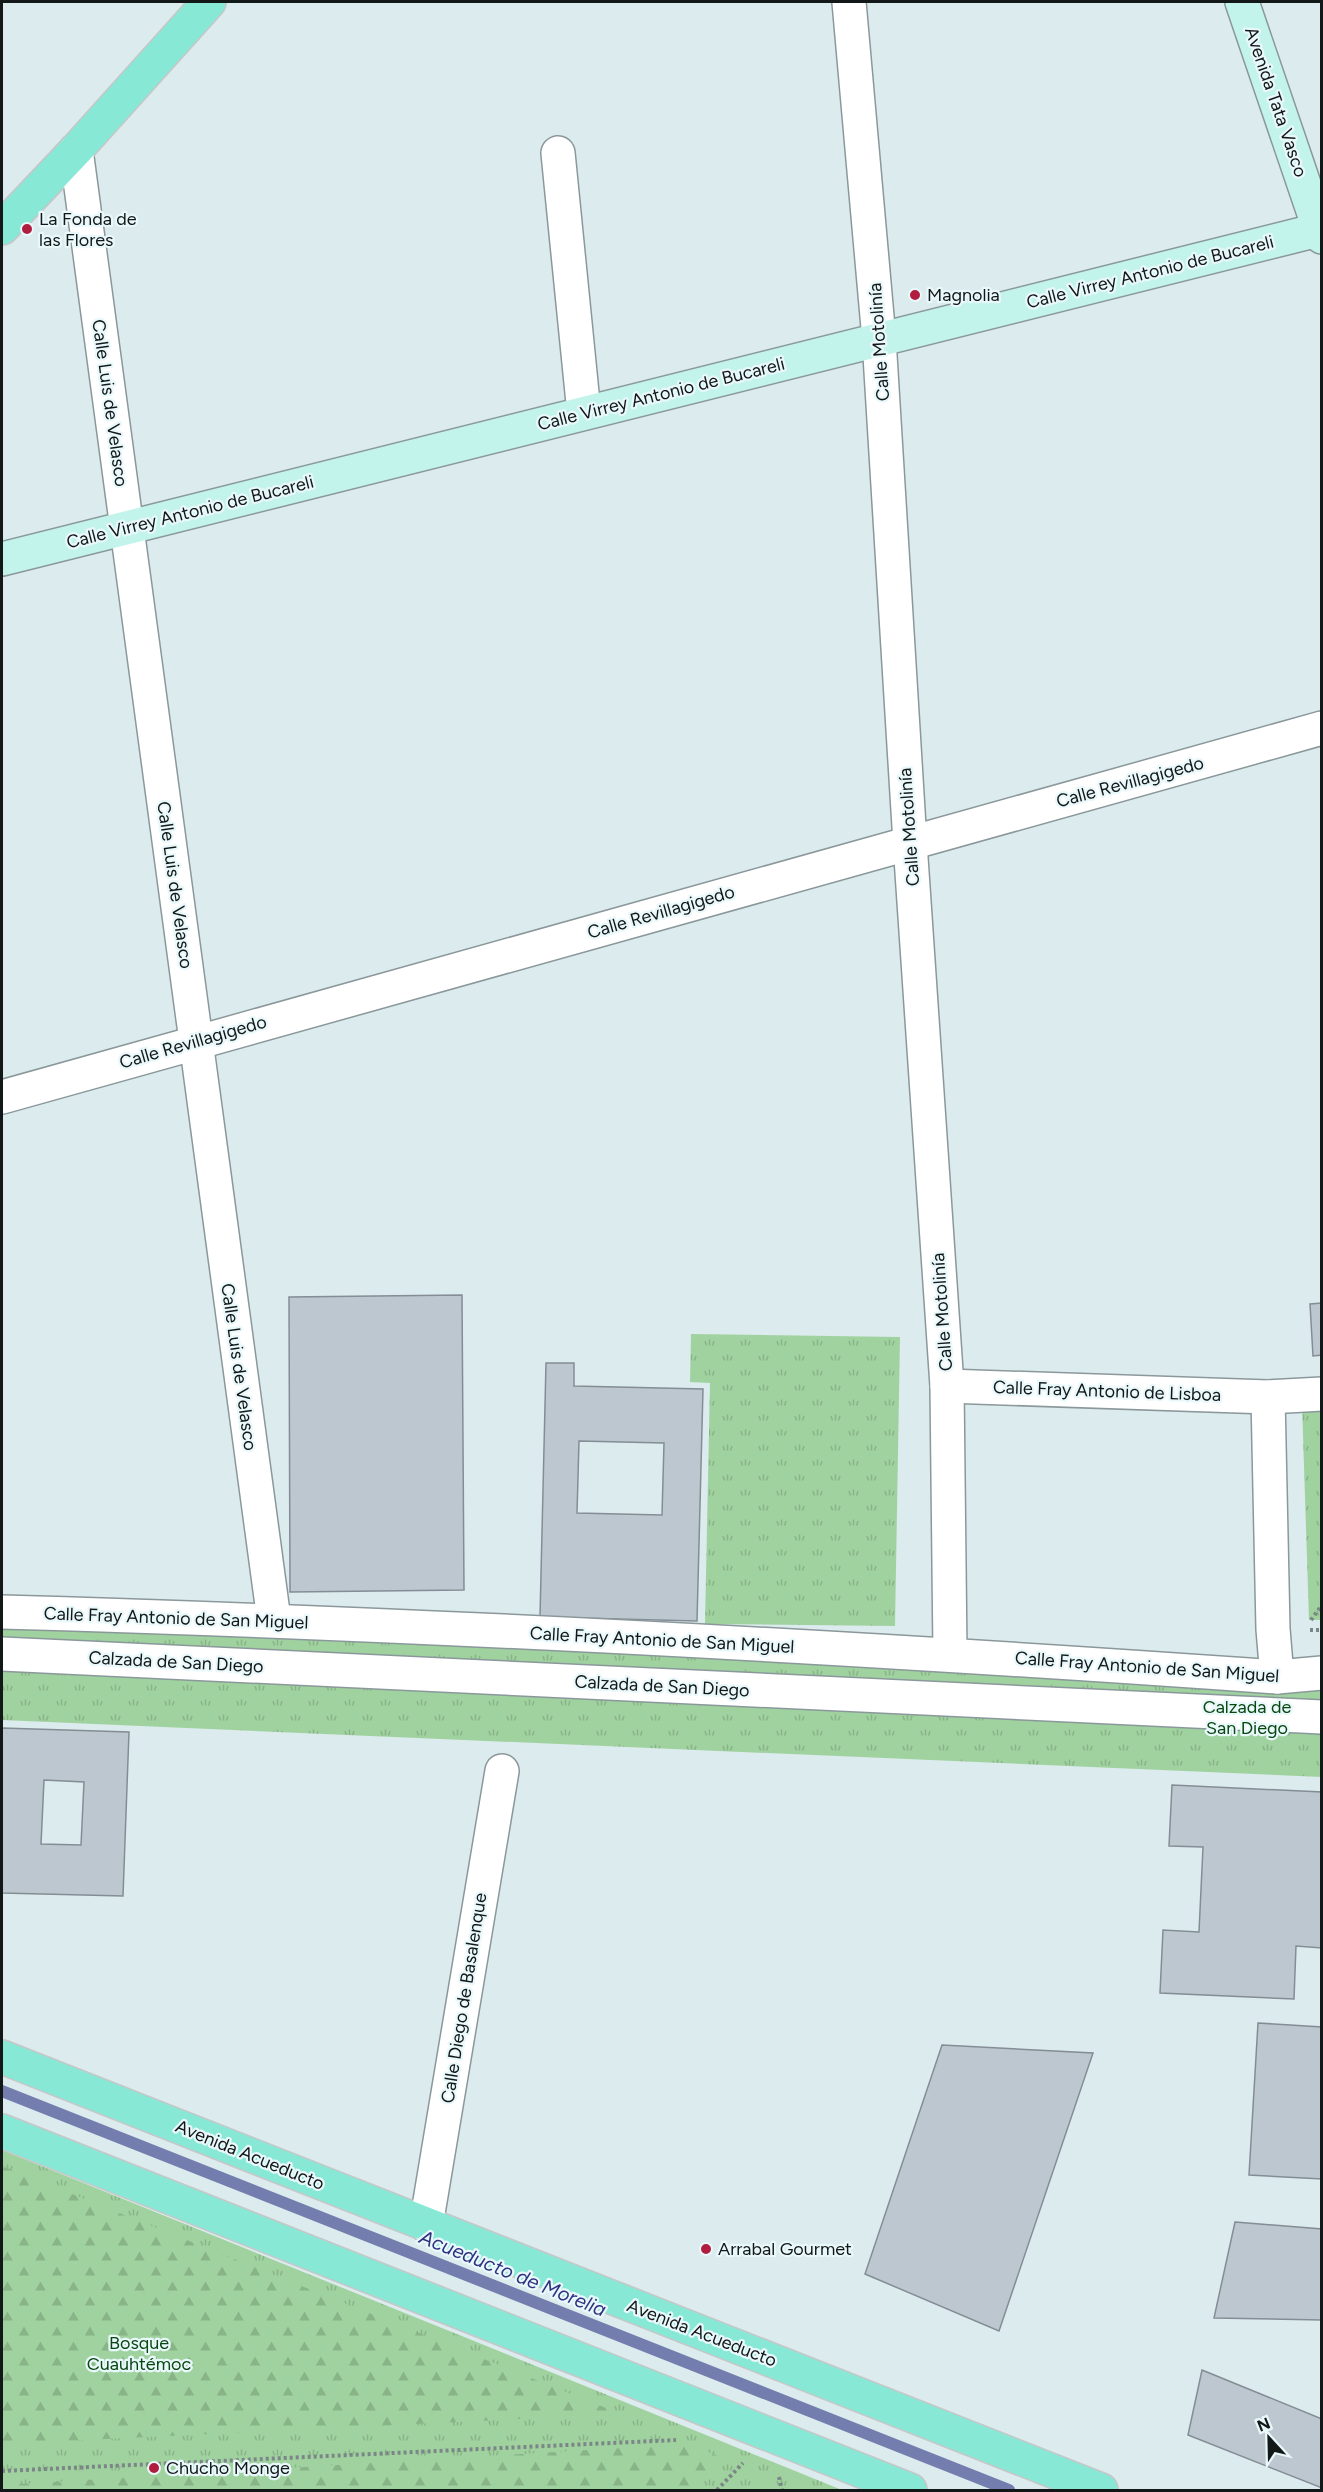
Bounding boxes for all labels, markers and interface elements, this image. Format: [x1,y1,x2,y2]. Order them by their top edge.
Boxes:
street label: Avenida Tata Vasco [1240,24,1312,180]
place label: La Fonda de las Flores [39,208,137,251]
marker: La Fonda de las Flores [20,222,34,236]
street label: Calle Virrey Antonio de Bucareli [1024,231,1276,313]
street label: Calle Motolinía [864,282,894,402]
place label: Magnolia [927,284,1000,306]
marker: Magnolia [908,288,922,302]
street label: Calle Luis de Velasco [87,318,133,488]
street label: Calle Virrey Antonio de Bucareli [535,353,787,435]
street label: Calle Virrey Antonio de Bucareli [64,471,316,553]
street label: Calle Revillagigedo [1054,752,1206,812]
street label: Calle Motolinía [894,767,924,887]
street label: Calle Luis de Velasco [152,800,198,970]
street label: Calle Revillagigedo [585,880,737,944]
street label: Calle Revillagigedo [117,1010,269,1074]
street label: Calle Motolinía [927,1252,957,1372]
street label: Calle Luis de Velasco [216,1282,262,1452]
street label: Calle Fray Antonio de Lisboa [992,1376,1222,1406]
street label: Calle Fray Antonio de San Miguel [43,1602,309,1634]
street label: Calle Fray Antonio de San Miguel [529,1622,795,1658]
street label: Calzada de San Diego [88,1646,264,1678]
street label: Calle Fray Antonio de San Miguel [1014,1647,1280,1687]
street label: Calzada de San Diego [574,1670,750,1702]
park label: Calzada de San Diego [1203,1696,1292,1739]
street label: Calle Diego de Basalenque [436,1891,492,2105]
street label: Avenida Acueducto [172,2115,328,2195]
water label: Acueducto de Morelia [415,2224,610,2322]
place label: Arrabal Gourmet [718,2238,852,2260]
marker: Arrabal Gourmet [699,2242,713,2256]
street label: Avenida Acueducto [624,2294,780,2372]
park label: Bosque Cuauhtémoc [87,2332,191,2375]
north arrow [1239,2408,1299,2468]
text: N [1254,2413,1273,2436]
place label: Chucho Monge [166,2457,290,2479]
marker: Chucho Monge [147,2461,161,2475]

